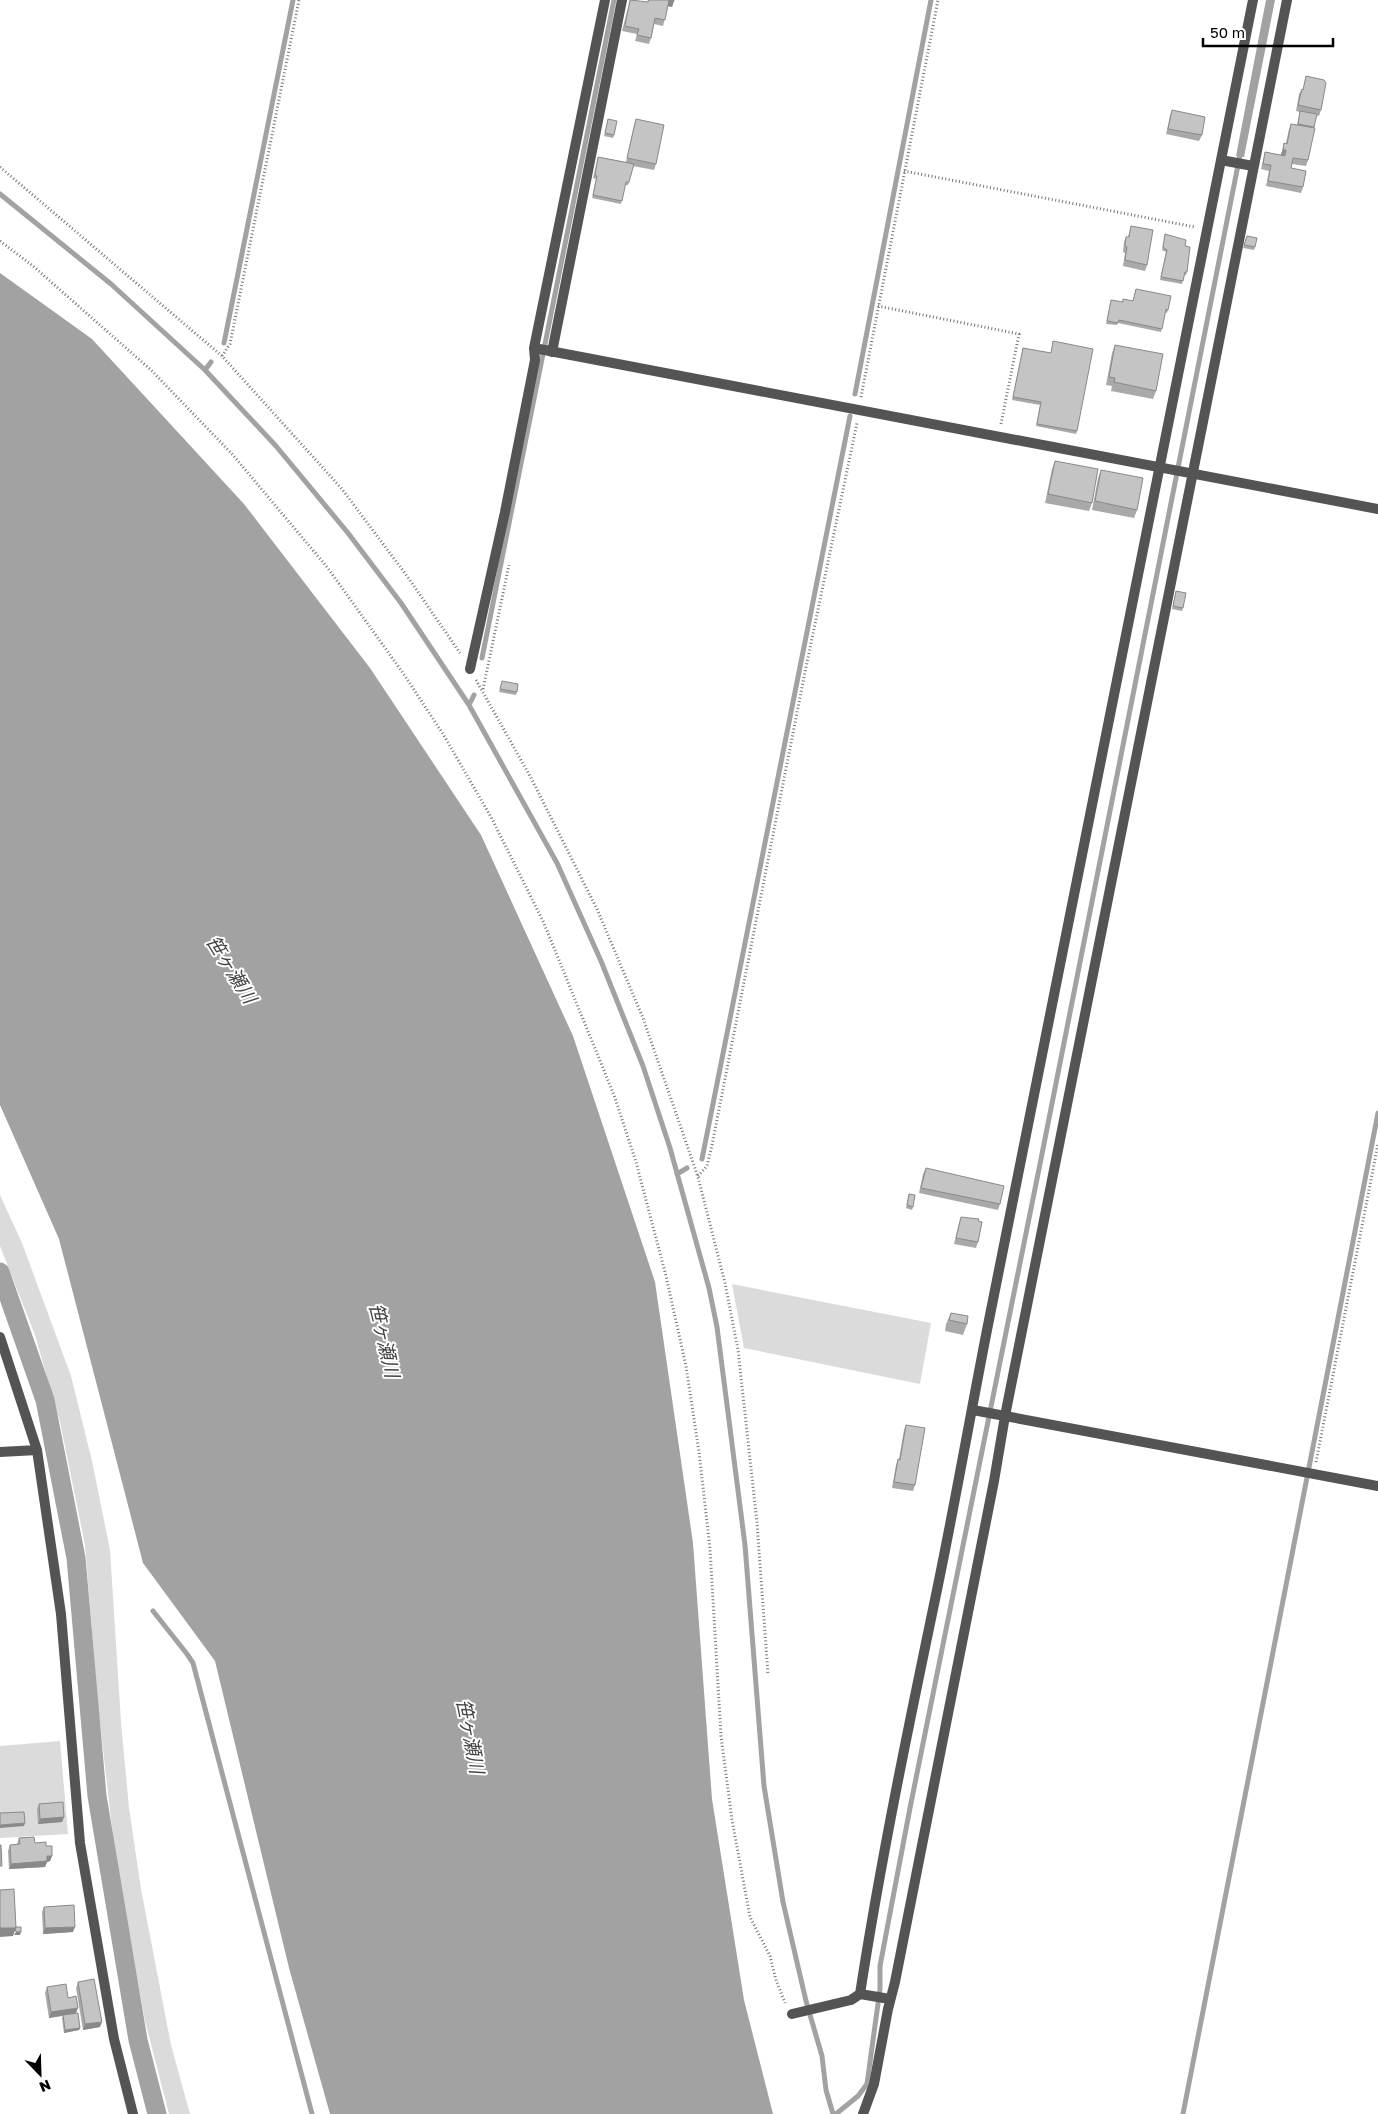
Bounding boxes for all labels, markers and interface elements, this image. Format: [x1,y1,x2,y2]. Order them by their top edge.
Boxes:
scale bar [1203,15,1333,47]
text: 50 m [1210,23,1245,41]
water label: 笹ヶ瀬川 [202,931,263,1009]
water label: 笹ヶ瀬川 [365,1300,405,1382]
water label: 笹ヶ瀬川 [452,1696,490,1777]
north arrow [15,2049,65,2099]
text: N [37,2077,53,2096]

